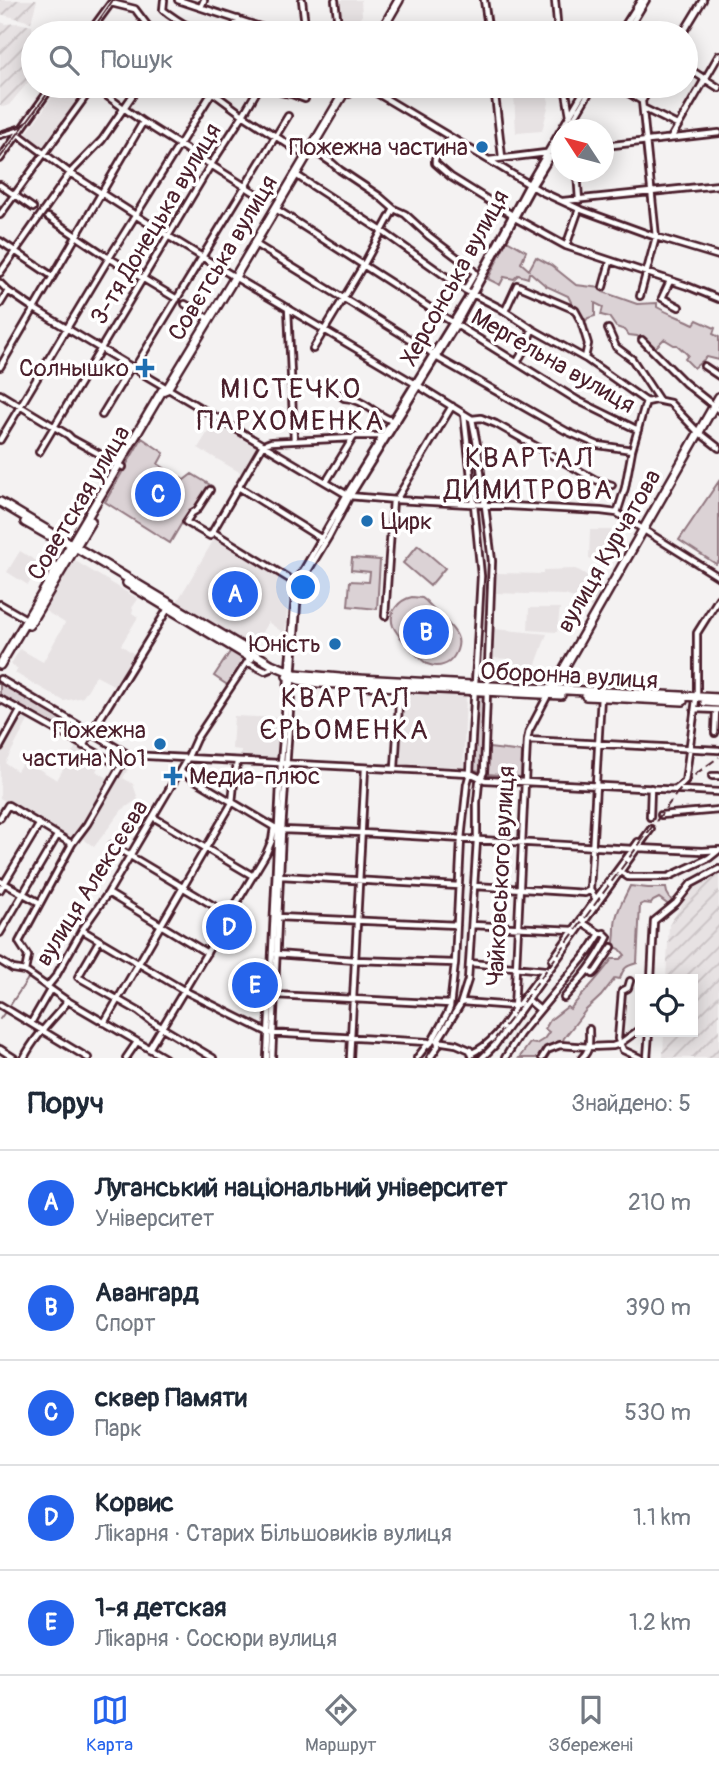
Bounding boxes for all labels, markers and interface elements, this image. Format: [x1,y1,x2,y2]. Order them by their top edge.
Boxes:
search box [21,21,698,98]
icon: search [45,41,83,79]
text: Пошук [101,44,174,76]
street label: 3-тя Донецька вулиця [84,118,228,330]
north arrow [551,119,614,182]
place label: Пожежна частина [289,133,468,162]
marker: Пожежна частина [474,139,490,155]
street label: Совєтська вулиця [162,170,284,346]
street label: Херсонська вулиця [395,185,515,371]
street label: Мергельна вулиця [466,302,640,420]
place label: Солнышко [19,354,129,383]
marker: Солнышко [135,358,155,378]
district label: МІСТЕЧКО ПАРХОМЕНКА [197,372,385,439]
street label: Советская улица [21,420,137,586]
district label: КВАРТАЛ ДИМИТРОВА [443,441,614,508]
street label: вулиця Курчатова [551,464,667,638]
pin: C [135,468,181,520]
place label: Цирк [381,507,432,536]
marker: Цирк [359,513,375,529]
pin: A [212,568,258,620]
your location [286,570,320,604]
pin: B [403,606,449,658]
place label: Юність [249,630,321,659]
marker: Юність [327,636,343,652]
street label: Оборонна вулиця [479,657,659,695]
district label: КВАРТАЛ ЄРЬОМЕНКА [260,681,430,748]
place label: Пожежна частина №1 [21,716,146,773]
marker: Пожежна частина №1 [152,736,168,752]
place label: Медиа-плюс [189,762,320,791]
street label: Чайковського вулиця [481,765,521,987]
marker: Медиа-плюс [163,766,183,786]
street label: вулиця Алексєєва [29,795,155,971]
pin: D [206,901,252,953]
pin: E [232,959,278,1011]
map controls [635,974,698,1037]
button: locate [635,974,698,1037]
text: Поруч [28,1085,104,1122]
text: Знайдено: 5 [571,1089,691,1118]
text: Луганський національний університет [95,1172,507,1204]
text: A [44,1188,58,1217]
text: 210 m [628,1188,691,1217]
text: Університет [95,1204,214,1233]
text: Авангард [95,1277,199,1309]
text: B [44,1293,58,1322]
text: 390 m [625,1293,691,1322]
text: Спорт [95,1309,156,1338]
text: сквер Памяти [95,1382,247,1414]
text: C [44,1398,58,1427]
text: 530 m [625,1398,691,1427]
text: Парк [95,1414,142,1443]
text: Корвис [95,1487,174,1519]
text: D [44,1503,58,1532]
text: 1.1 km [633,1503,691,1532]
text: Лікарня · Старих Більшовиків вулиця [95,1519,452,1548]
text: 1-я детская [95,1592,226,1624]
text: E [45,1608,57,1637]
text: 1.2 km [629,1608,691,1637]
text: Лікарня · Сосюри вулиця [95,1624,337,1653]
tab: Карта [86,1691,133,1757]
tab: Маршрут [305,1691,377,1757]
tab: Збережені [549,1691,633,1757]

